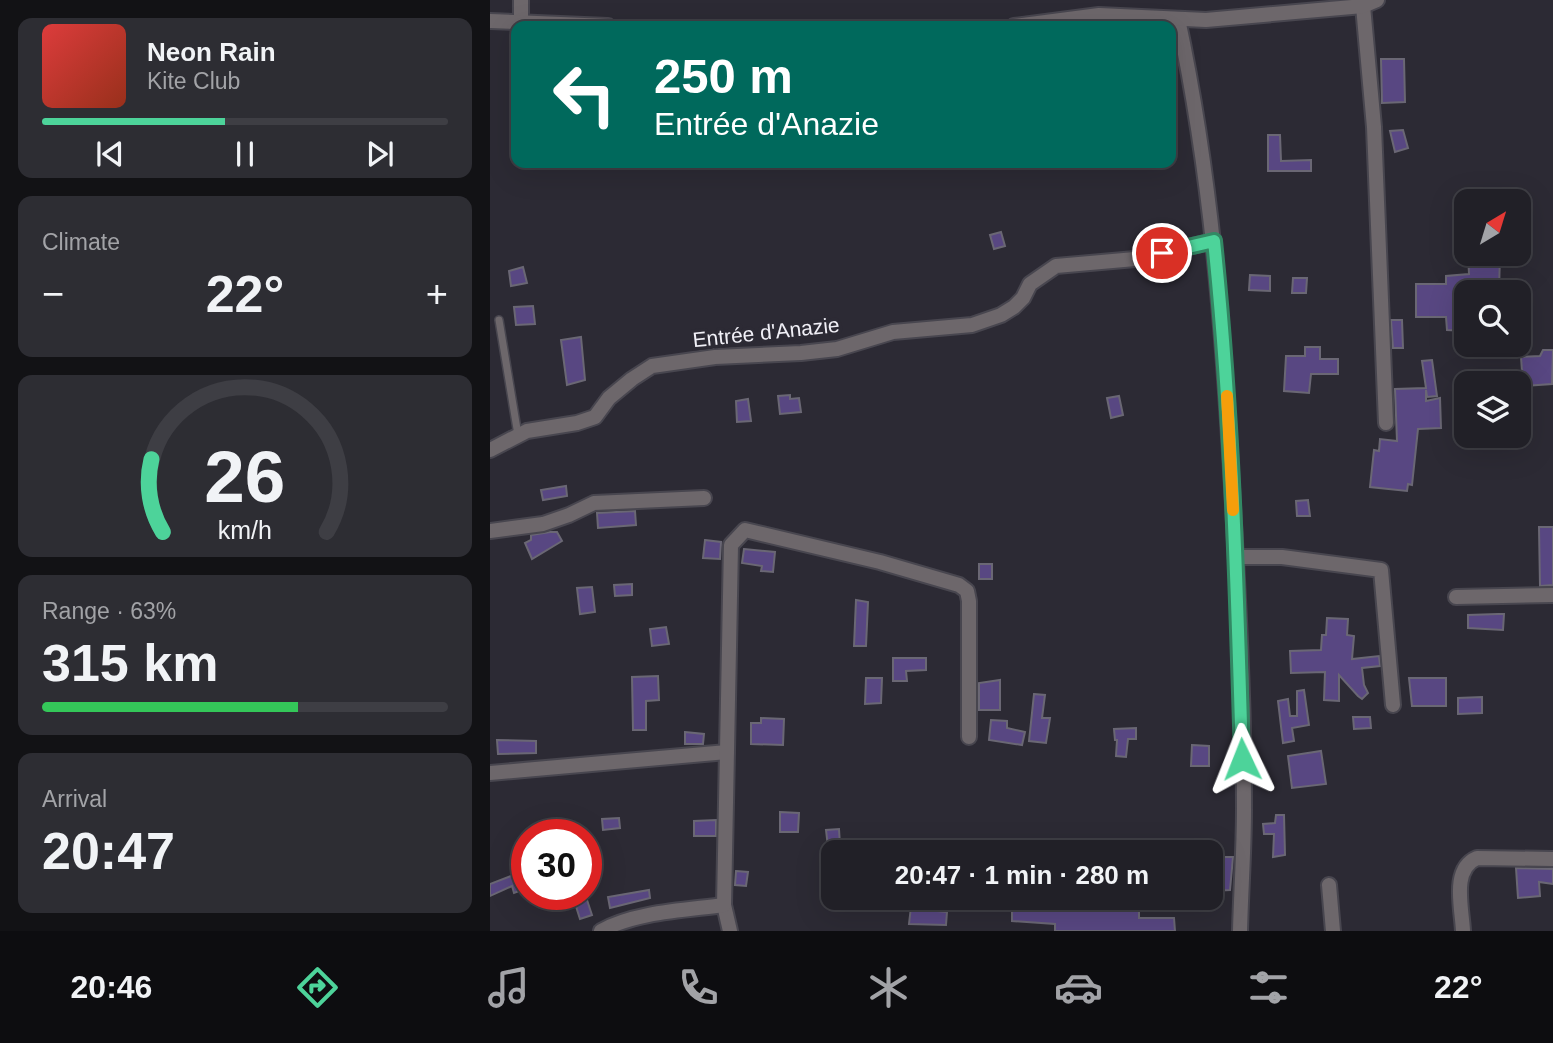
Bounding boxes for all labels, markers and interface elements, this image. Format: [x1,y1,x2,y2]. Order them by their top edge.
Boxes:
text: Neon Rain [147,37,276,67]
icon: left [539,49,630,140]
text: 250 m [654,49,793,103]
text: Kite Club [147,68,240,94]
text: Entrée d'Anazie [654,106,879,142]
icon: previous [91,135,129,173]
icon: pause [226,135,264,173]
icon: next [361,135,399,173]
north arrow [1454,189,1531,266]
map controls [1454,189,1531,448]
pin [1132,223,1192,283]
text: Climate [42,229,120,255]
icon: arrive [1143,234,1181,272]
text: 22° [206,265,284,323]
text: − [42,273,64,315]
text: + [426,273,448,315]
button: search [1454,280,1531,357]
street label: Entrée d'Anazie [691,313,841,351]
button: layers [1454,371,1531,448]
text: 26 [205,436,285,517]
text: km/h [218,515,272,543]
text: Range · 63% [42,598,176,624]
text: 315 km [42,634,218,692]
position arrow [1205,722,1279,796]
text: Arrival [42,786,107,812]
speed limit sign: 30 [511,819,602,910]
text: 20:47 [42,822,175,880]
text: 20:47 · 1 min · 280 m [895,860,1149,890]
icon: directions [293,963,342,1012]
icon: music [484,963,533,1012]
icon: phone [674,963,723,1012]
icon: climate [864,963,913,1012]
icon: car [1054,963,1103,1012]
icon: filters [1244,963,1293,1012]
text: 20:46 [71,969,152,1005]
text: 22° [1434,969,1482,1005]

